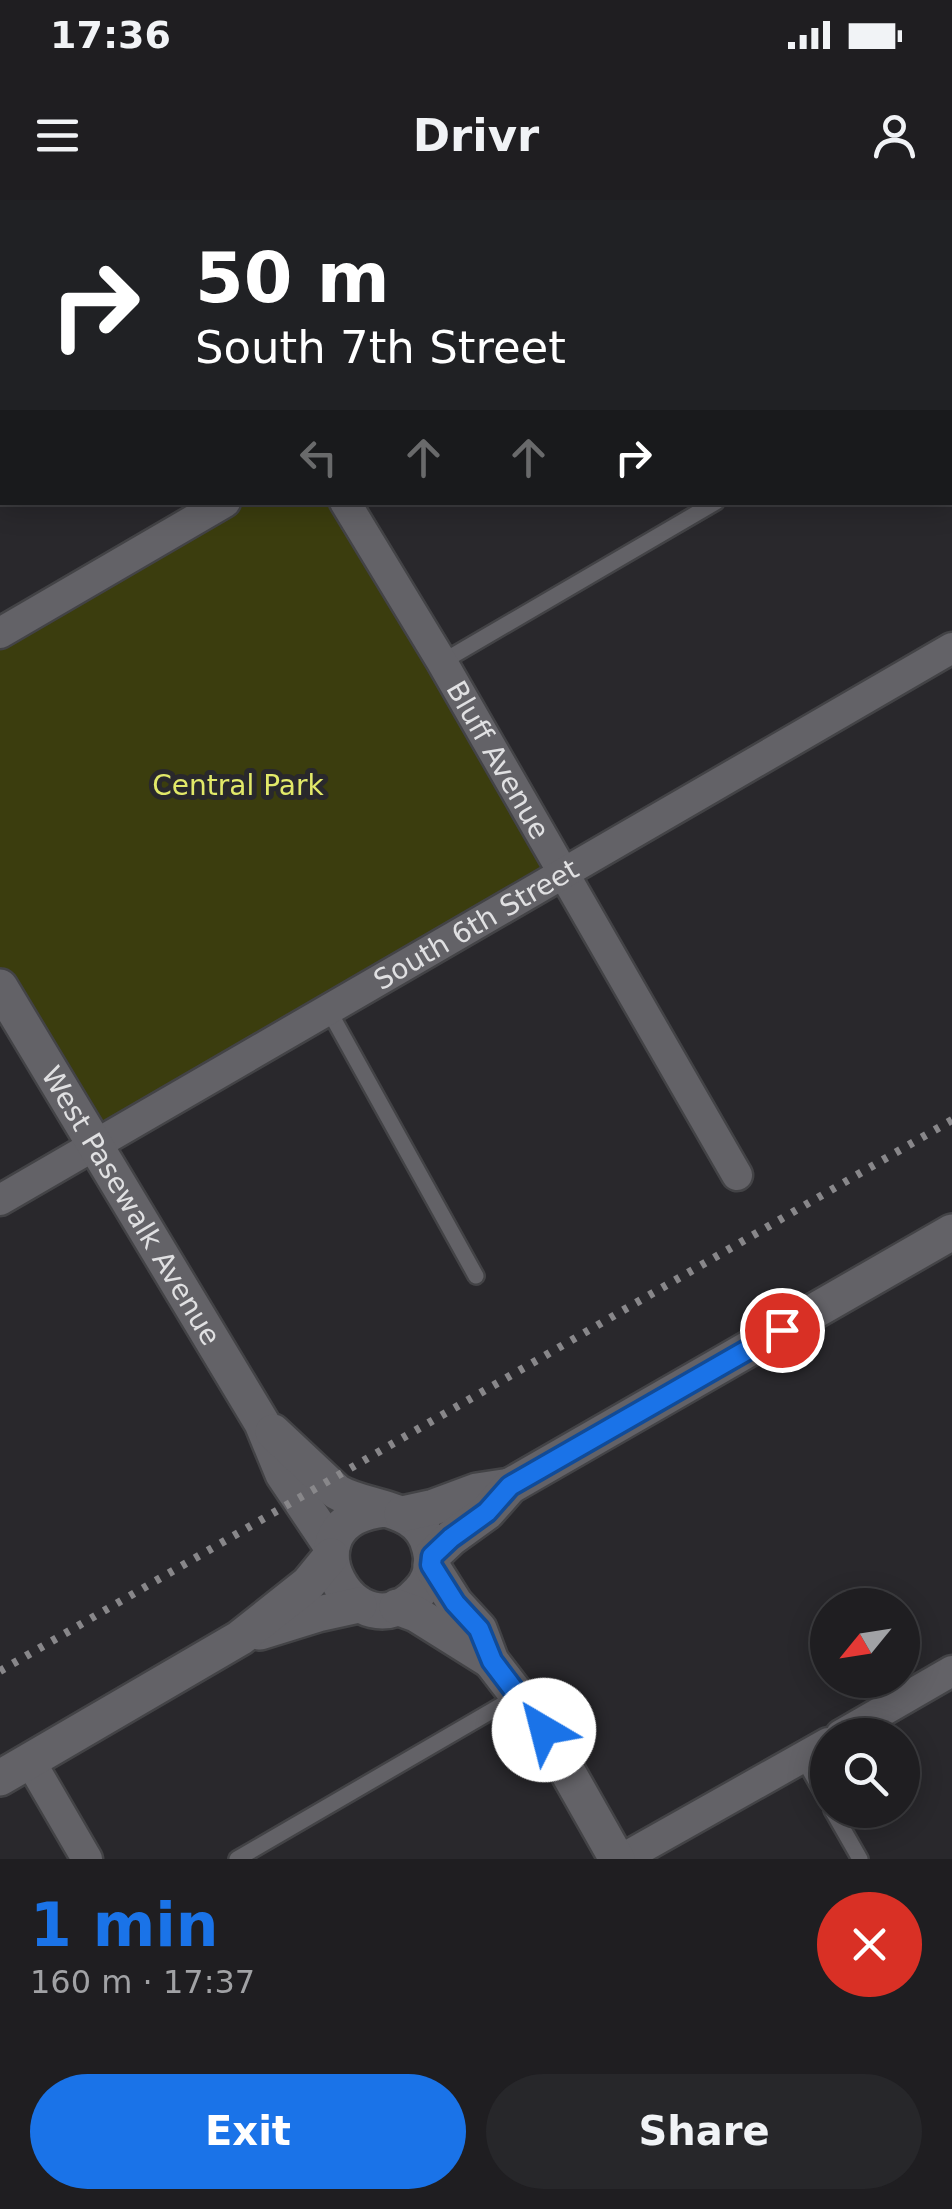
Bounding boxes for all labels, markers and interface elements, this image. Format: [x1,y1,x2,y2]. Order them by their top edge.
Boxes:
text: 17:36 [50,13,171,57]
icon: menu [30,108,85,163]
icon: person [867,108,922,163]
text: Drivr [413,109,539,162]
text: 50 m [195,237,390,319]
icon: right [30,240,160,370]
text: South 7th Street [195,321,566,374]
icon: left [291,430,346,485]
icon: ahead [396,430,451,485]
icon: ahead [501,430,556,485]
icon: right [606,430,661,485]
street label: Bluff Avenue [440,675,557,845]
park label: Central Park [152,769,324,802]
street label: South 6th Street [368,852,584,996]
street label: West Pasewalk Avenue [35,1060,228,1351]
pin [740,1288,825,1373]
icon: arrive [755,1303,810,1358]
north arrow [810,1588,920,1698]
map controls [810,1588,920,1828]
position arrow [492,1678,596,1782]
button: search [810,1718,920,1828]
text: 1 min [30,1890,218,1960]
button: close [817,1892,922,1997]
text: 160 m · 17:37 [30,1963,255,2001]
button: Exit [30,2074,466,2189]
button: Share [486,2074,922,2189]

